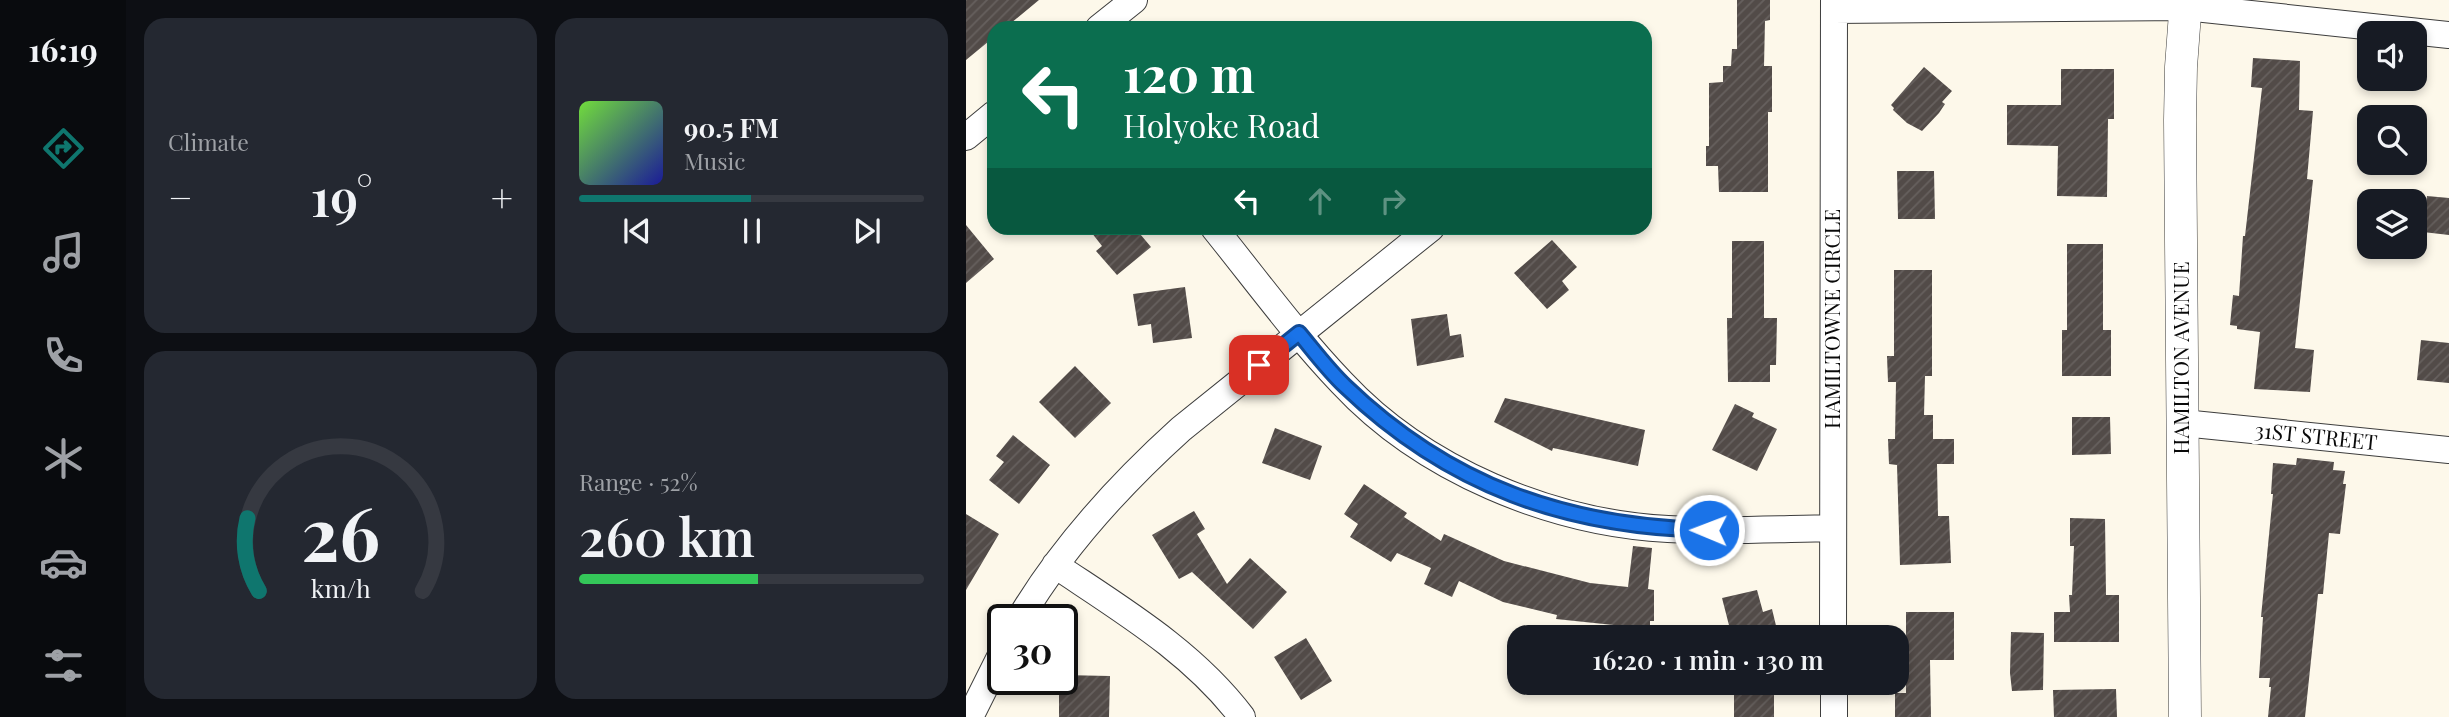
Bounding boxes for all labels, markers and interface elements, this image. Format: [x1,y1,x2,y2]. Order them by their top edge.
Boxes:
map controls [2357,21,2427,259]
button: sound [2357,21,2427,91]
text: 16:19 [28,27,98,70]
text: 120 m [1123,40,1255,105]
icon: left [1008,49,1099,140]
text: Holyoke Road [1123,103,1320,146]
button: search [2357,105,2427,175]
text: 90.5 FM [684,110,779,145]
icon: directions [39,124,88,173]
text: Climate [168,126,249,157]
text: Music [684,145,745,176]
text: 19° [310,161,373,230]
text: − [168,171,193,222]
text: + [491,171,513,222]
icon: left [1228,182,1266,220]
icon: ahead [1301,182,1339,220]
icon: right [1374,182,1412,220]
button: layers [2357,189,2427,259]
street label: HAMILTOWNE CIRCLE [1817,209,1845,429]
icon: previous [618,212,656,250]
icon: pause [733,212,771,250]
icon: next [848,212,886,250]
icon: music [39,228,88,277]
street label: HAMILTON AVENUE [2166,262,2194,454]
icon: phone [39,331,88,380]
pin [1229,335,1289,395]
icon: arrive [1240,346,1278,384]
street label: 31ST STREET [2254,415,2379,455]
icon: climate [39,434,88,483]
text: Range · 52% [579,466,698,497]
text: 26 [301,482,380,579]
position arrow [1672,493,1746,567]
text: 260 km [579,501,755,570]
icon: car [39,538,88,587]
text: km/h [311,571,371,604]
speed limit sign: 30 [987,604,1078,695]
icon: filters [39,641,88,690]
text: 16:20 · 1 min · 130 m [1592,642,1824,677]

